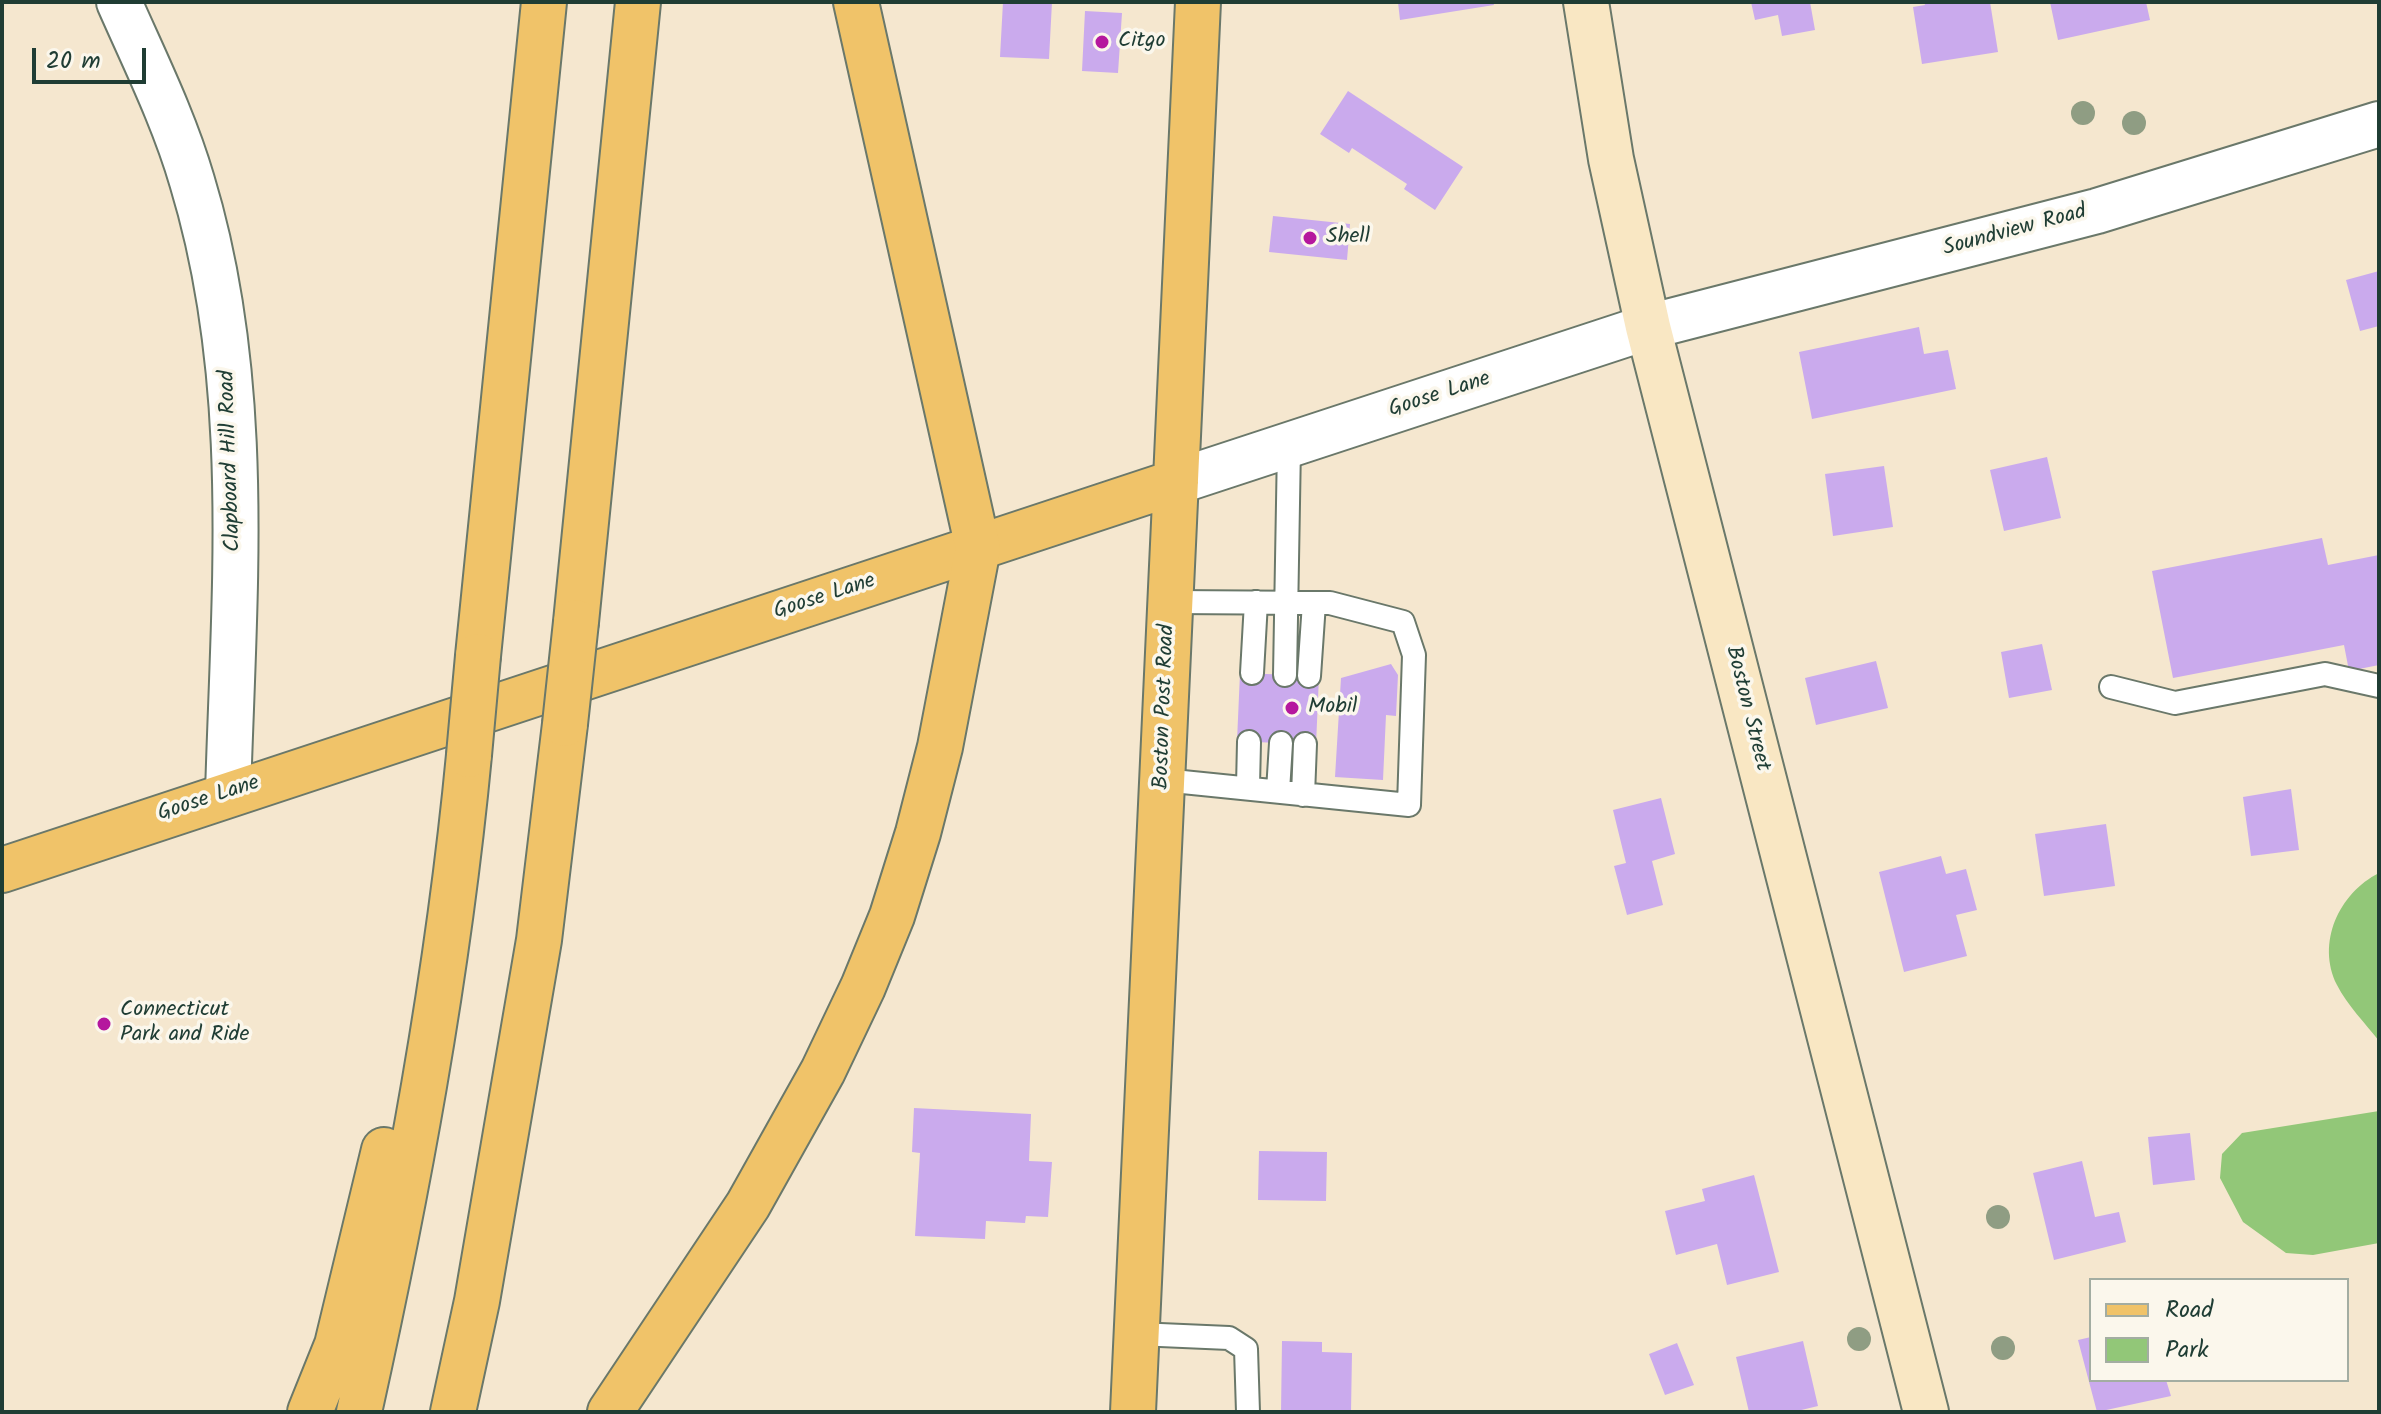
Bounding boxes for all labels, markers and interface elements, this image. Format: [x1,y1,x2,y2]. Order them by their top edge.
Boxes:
place label: Citgo [1118,29,1165,55]
scale bar [36,32,150,82]
marker: Citgo [1093,33,1111,51]
text: 20 m [46,42,101,81]
street label: Soundview Road [1941,200,2089,264]
place label: Shell [1326,225,1370,251]
marker: Shell [1301,229,1319,247]
street label: Goose Lane [1386,367,1494,425]
street label: Clapboard Hill Road [216,370,248,552]
street label: Goose Lane [771,569,879,627]
street label: Boston Post Road [1150,624,1182,790]
street label: Boston Street [1718,644,1774,774]
place label: Mobil [1308,695,1357,721]
marker: Mobil [1283,699,1301,717]
street label: Goose Lane [155,771,263,829]
place label: Connecticut Park and Ride [120,998,249,1050]
marker: Connecticut Park and Ride [95,1015,113,1033]
legend [2089,1278,2349,1382]
text: Road [2165,1291,2213,1330]
text: Park [2165,1331,2209,1370]

